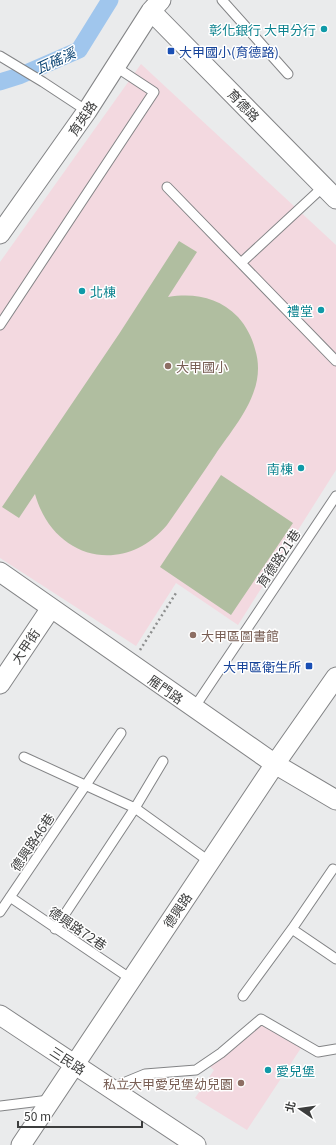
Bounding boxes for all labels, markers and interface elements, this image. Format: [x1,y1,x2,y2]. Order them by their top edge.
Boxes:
place label: 彰化銀行 大甲分行 [209,20,316,39]
marker: 彰化銀行 大甲分行 [319,24,329,34]
water label: 瓦磘溪 [32,41,80,78]
place label: 大甲國小(育德路) [179,42,279,61]
marker: 大甲國小(育德路) [166,46,176,56]
street label: 育德路 [224,84,264,126]
street label: 育英路 [63,97,101,139]
place label: 北棟 [90,282,116,301]
marker: 北棟 [77,286,87,296]
place label: 禮堂 [287,301,313,320]
marker: 禮堂 [316,305,326,315]
place label: 大甲國小 [176,357,228,376]
marker: 大甲國小 [163,361,173,371]
place label: 南棟 [267,459,293,478]
marker: 南棟 [296,463,306,473]
street label: 育德路21巷 [252,525,304,591]
street label: 大甲街 [6,625,44,667]
place label: 大甲區圖書館 [201,626,279,645]
marker: 大甲區圖書館 [188,630,198,640]
place label: 大甲區衛生所 [223,657,301,676]
marker: 大甲區衛生所 [304,661,314,671]
street label: 雁門路 [145,670,187,708]
street label: 德興路46巷 [6,809,58,875]
street label: 德興路 [158,889,196,931]
street label: 德興路72巷 [45,902,111,954]
street label: 三民路 [46,1041,90,1079]
place label: 愛兒堡 [276,1061,315,1080]
marker: 愛兒堡 [263,1065,273,1075]
place label: 私立大甲愛兒堡幼兒園 [103,1074,233,1093]
marker: 私立大甲愛兒堡幼兒園 [236,1078,246,1088]
north arrow [280,1089,320,1129]
text: 北 [280,1099,298,1114]
scale bar [18,1103,142,1129]
text: 50 m [24,1107,51,1124]

